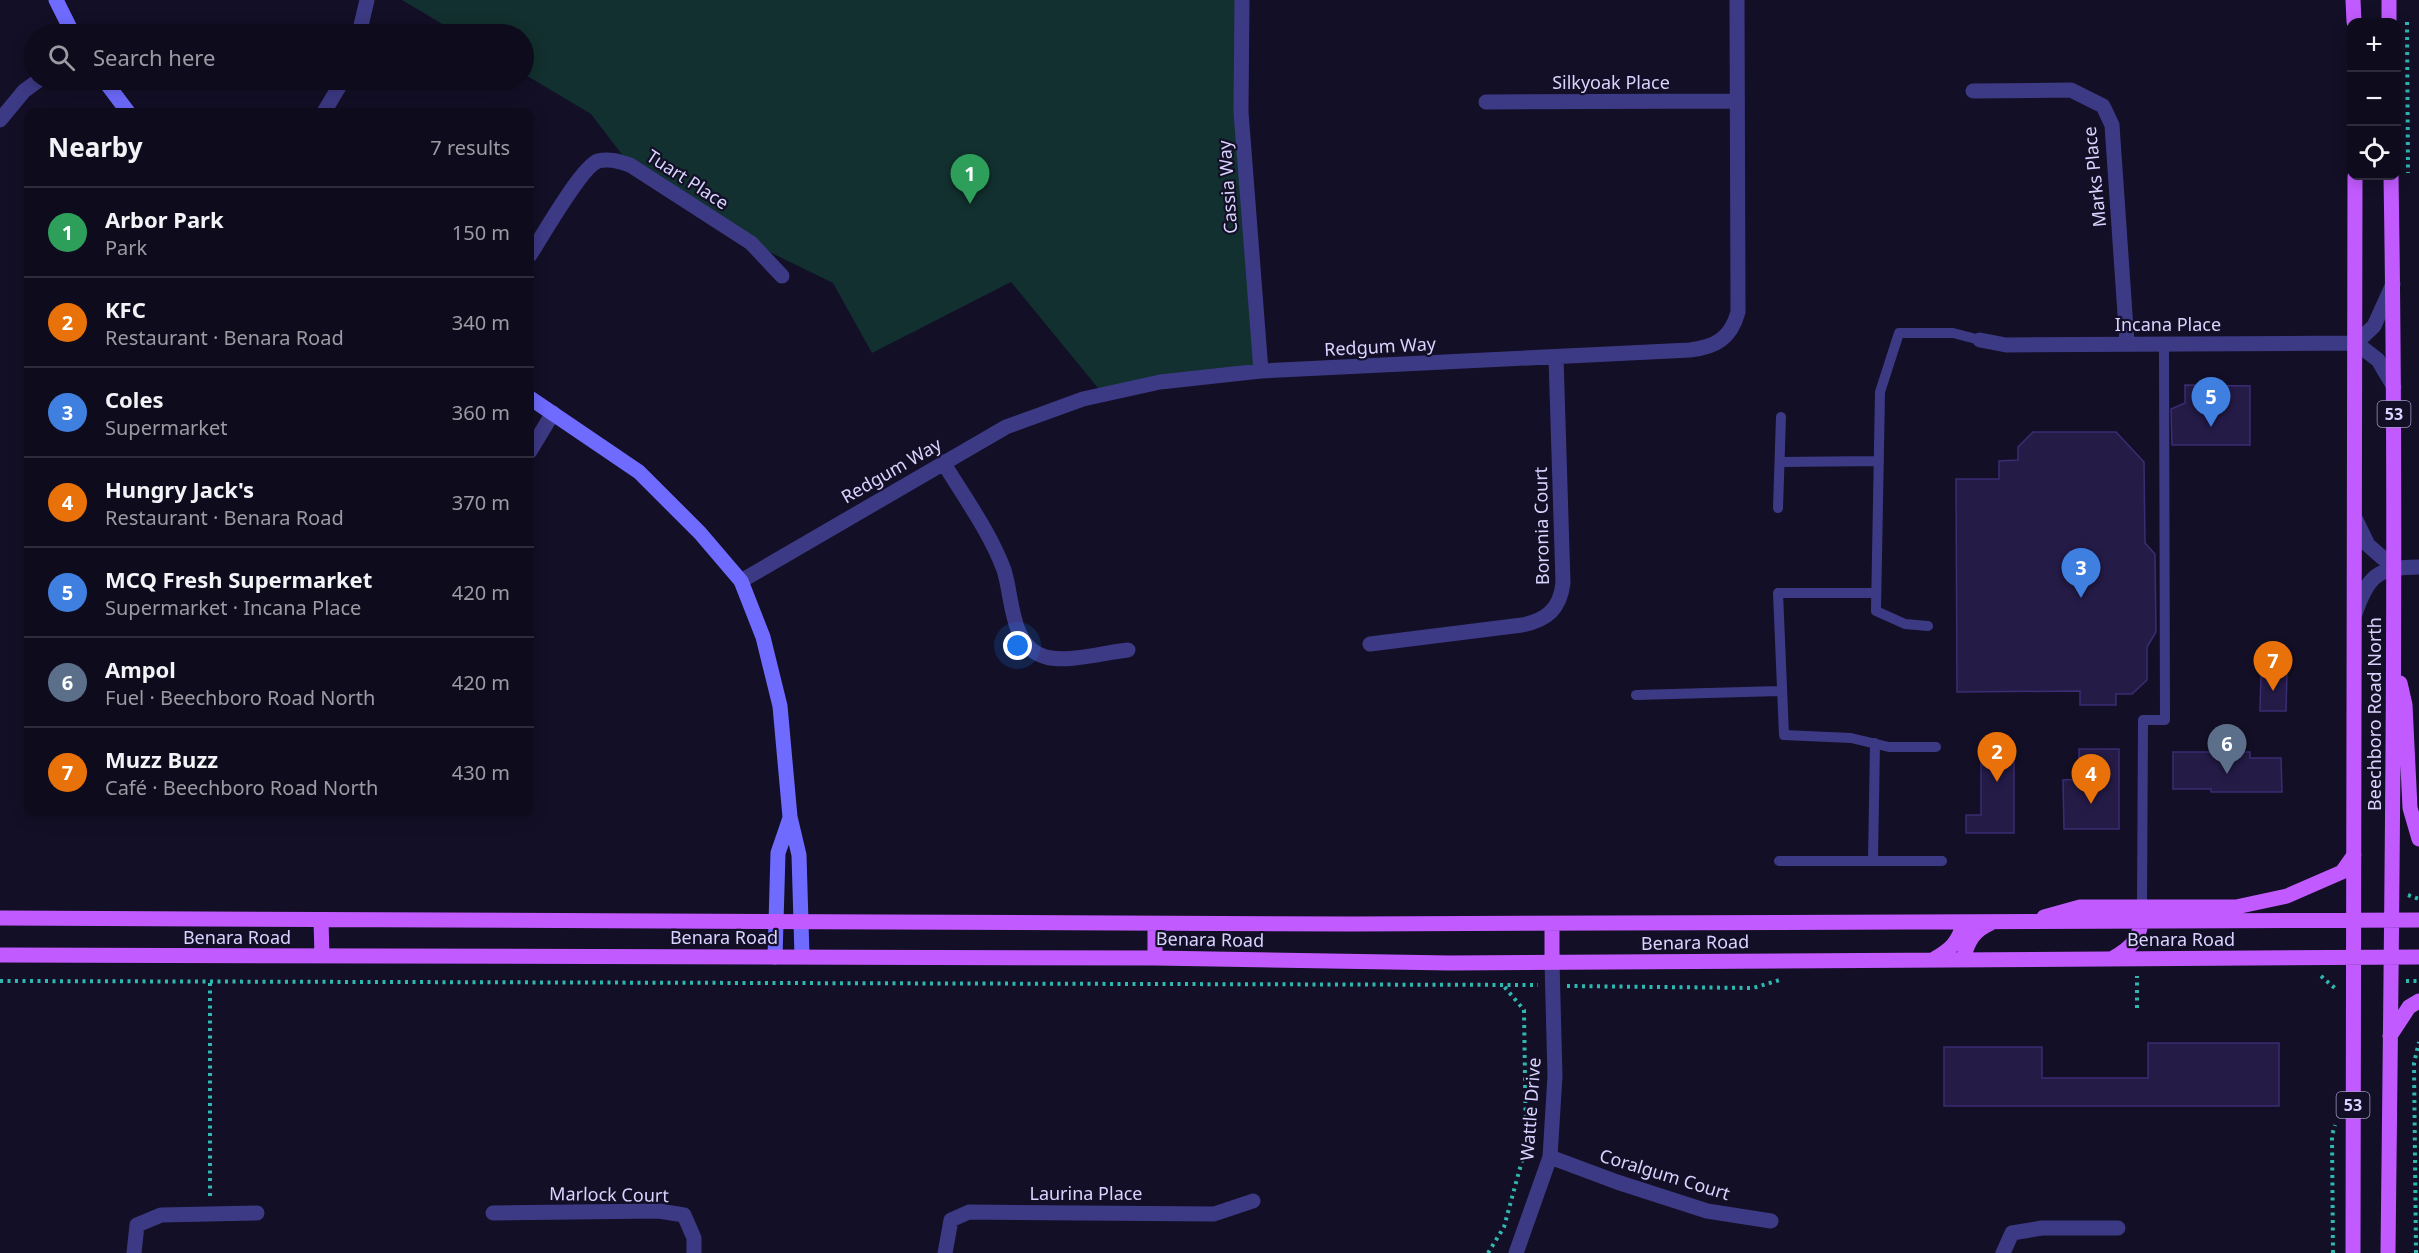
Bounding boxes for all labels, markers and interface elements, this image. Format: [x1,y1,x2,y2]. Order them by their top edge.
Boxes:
map controls [2347,18,2401,180]
button: + [2347,18,2401,72]
search box [24,24,534,90]
icon: search [45,41,78,74]
text: Search here [93,42,215,72]
street label: Silkyoak Place [1552,70,1670,94]
button: − [2347,72,2401,126]
street label: Marks Place [2077,125,2111,229]
button: locate [2347,126,2401,180]
text: Nearby [48,129,143,165]
text: 7 results [430,134,510,161]
street label: Cassia Way [1212,139,1242,235]
street label: Tuart Place [642,144,734,214]
pin: 1 [950,154,990,204]
text: Arbor Park [105,204,224,234]
text: 1 [62,219,73,246]
text: 150 m [452,219,510,246]
text: Park [105,234,147,261]
text: KFC [105,294,146,324]
text: 2 [62,309,73,336]
text: 340 m [452,309,510,336]
street label: Incana Place [2115,312,2221,336]
text: Restaurant · Benara Road [105,324,344,351]
street label: Redgum Way [1324,331,1437,361]
pin: 5 [2192,378,2230,427]
text: Coles [105,384,164,414]
text: 3 [62,399,73,426]
text: 360 m [452,399,510,426]
road number: 53 [2378,401,2410,427]
text: Supermarket [105,414,228,441]
street label: Redgum Way [837,431,946,508]
street label: Boronia Court [1528,466,1554,585]
text: Hungry Jack's [105,474,254,504]
text: 4 [62,489,73,516]
text: 370 m [452,489,510,516]
text: Restaurant · Benara Road [105,504,344,531]
pin: 3 [2062,548,2100,598]
text: MCQ Fresh Supermarket [105,564,372,594]
text: 5 [62,579,73,606]
text: 420 m [452,579,510,606]
text: Supermarket · Incana Place [105,594,361,621]
street label: Beechboro Road North [2362,617,2386,811]
your location [1003,631,1032,660]
pin: 7 [2254,642,2292,691]
text: Ampol [105,654,176,684]
text: 6 [62,669,73,696]
text: 420 m [452,669,510,696]
text: Fuel · Beechboro Road North [105,684,375,711]
pin: 6 [2208,724,2246,774]
pin: 2 [1978,732,2016,782]
text: Muzz Buzz [105,744,218,774]
pin: 4 [2072,754,2110,804]
text: 7 [62,759,73,786]
text: 430 m [452,759,510,786]
text: Café · Beechboro Road North [105,774,378,801]
street label: Benara Road [183,925,291,949]
street label: Benara Road [670,925,778,949]
street label: Benara Road [1156,926,1264,952]
street label: Benara Road [2127,927,2235,951]
street label: Benara Road [1641,929,1749,955]
street label: Wattle Drive [1514,1057,1546,1161]
road number: 53 [2336,1092,2370,1118]
street label: Coralgum Court [1597,1143,1734,1205]
street label: Marlock Court [549,1181,670,1207]
street label: Laurina Place [1029,1181,1143,1205]

